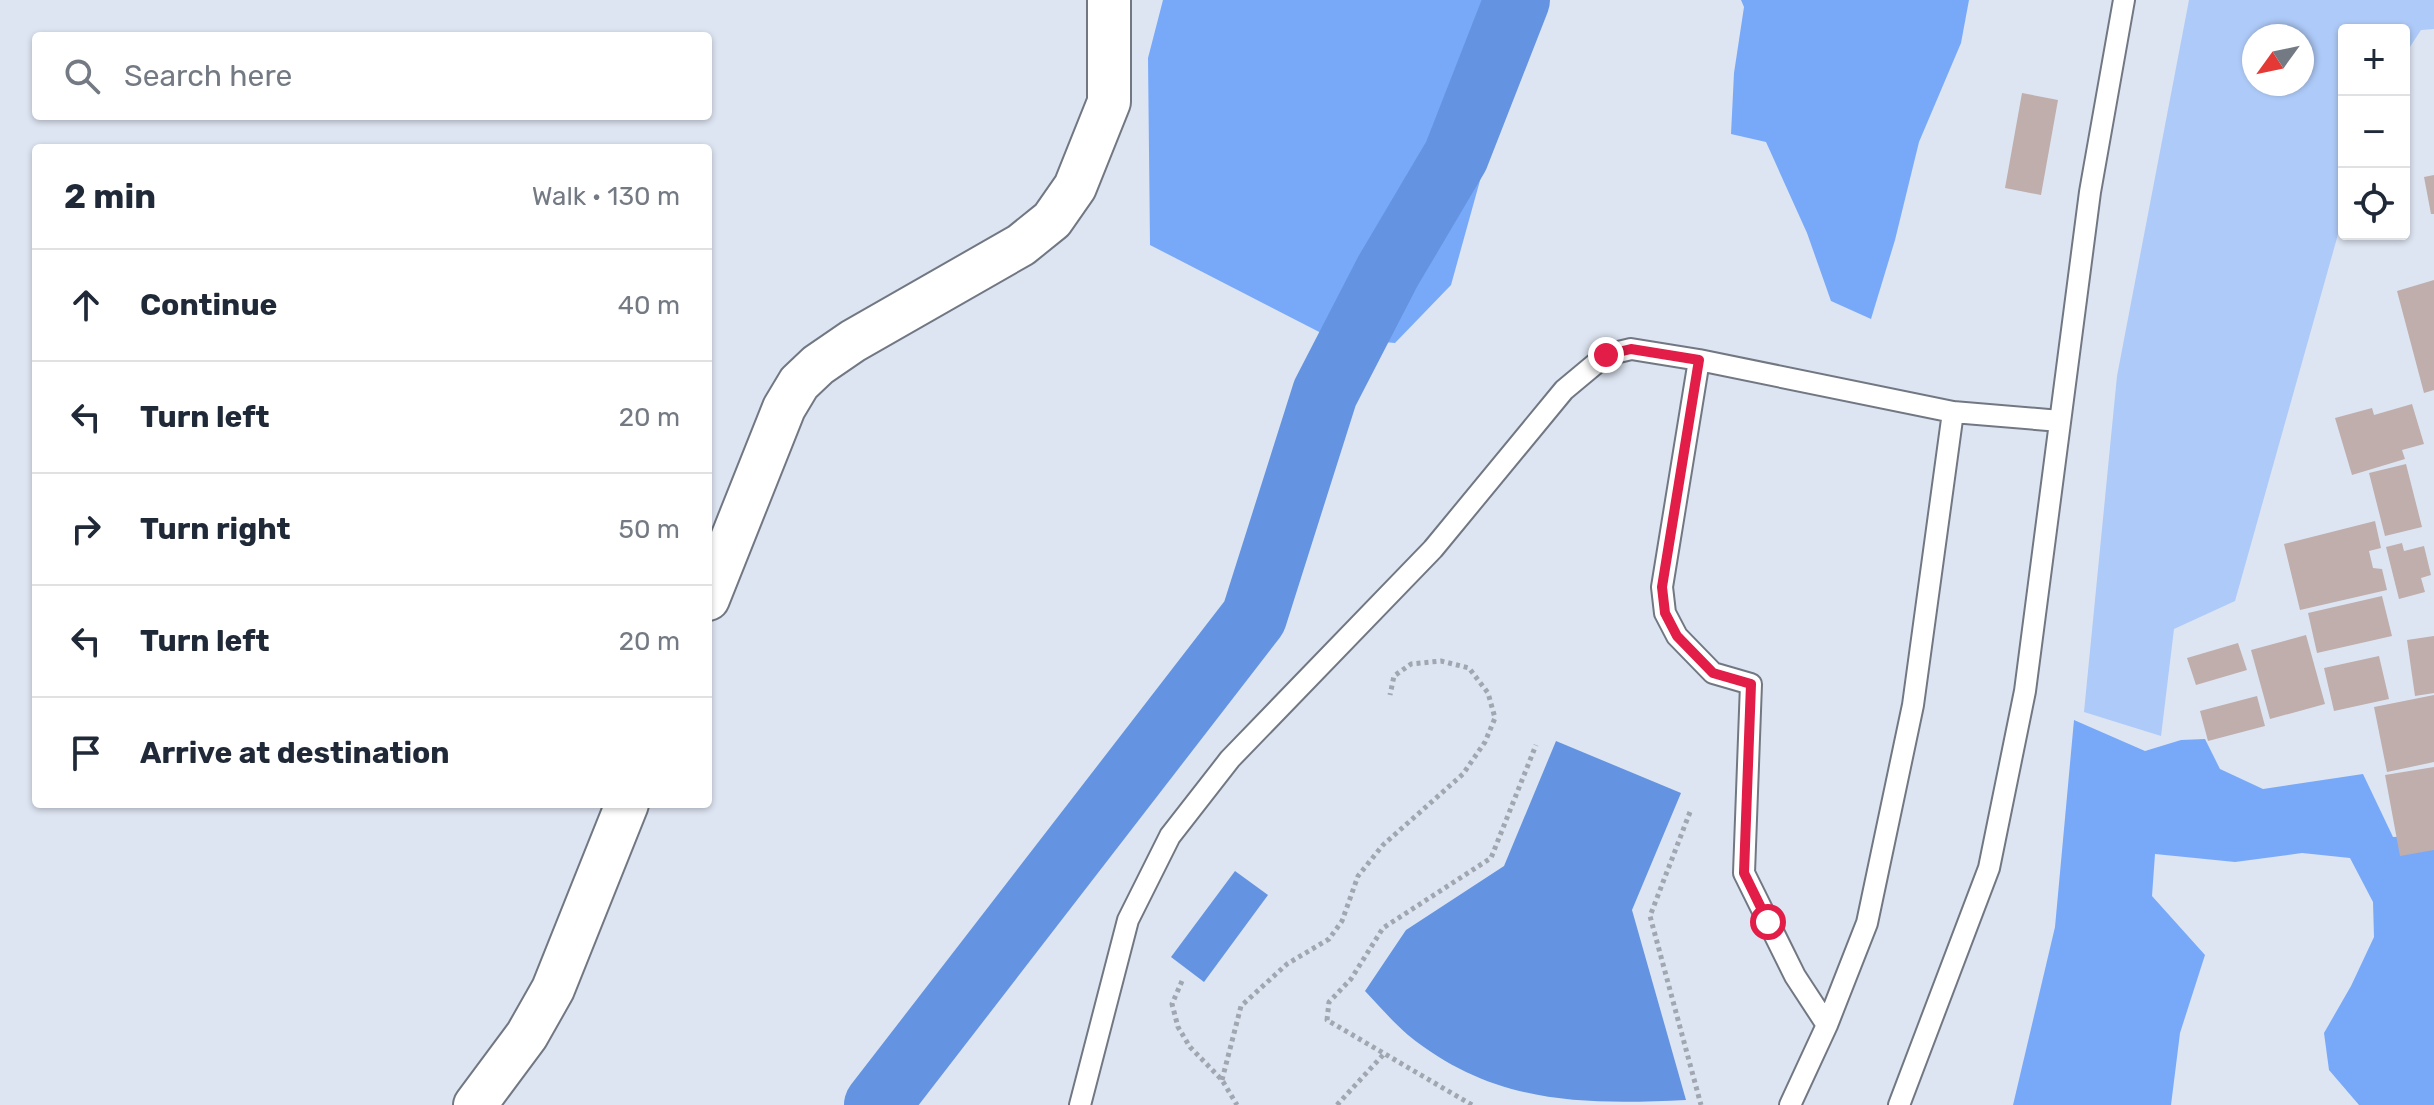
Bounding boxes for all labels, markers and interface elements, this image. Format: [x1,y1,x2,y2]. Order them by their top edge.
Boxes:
north arrow [2242,24,2314,96]
map controls [2338,24,2410,240]
button: + [2338,24,2410,96]
search box [32,32,712,120]
icon: search [60,54,104,98]
text: Search here [124,58,292,94]
button: − [2338,96,2410,168]
button: locate [2338,168,2410,240]
text: 2 min [64,176,156,217]
text: Walk · 130 m [532,181,680,212]
icon: ahead [64,283,108,327]
text: Continue [140,287,277,323]
text: 40 m [618,290,680,321]
route end [1588,337,1624,373]
icon: left [64,395,108,439]
text: Turn left [140,399,270,435]
text: 20 m [619,402,680,433]
icon: right [64,507,108,551]
text: Turn right [140,511,291,547]
text: 50 m [619,514,680,545]
icon: left [64,619,108,663]
text: Turn left [140,623,270,659]
text: 20 m [619,626,680,657]
icon: arrive [64,731,108,775]
text: Arrive at destination [140,735,450,771]
route start [1750,904,1786,940]

